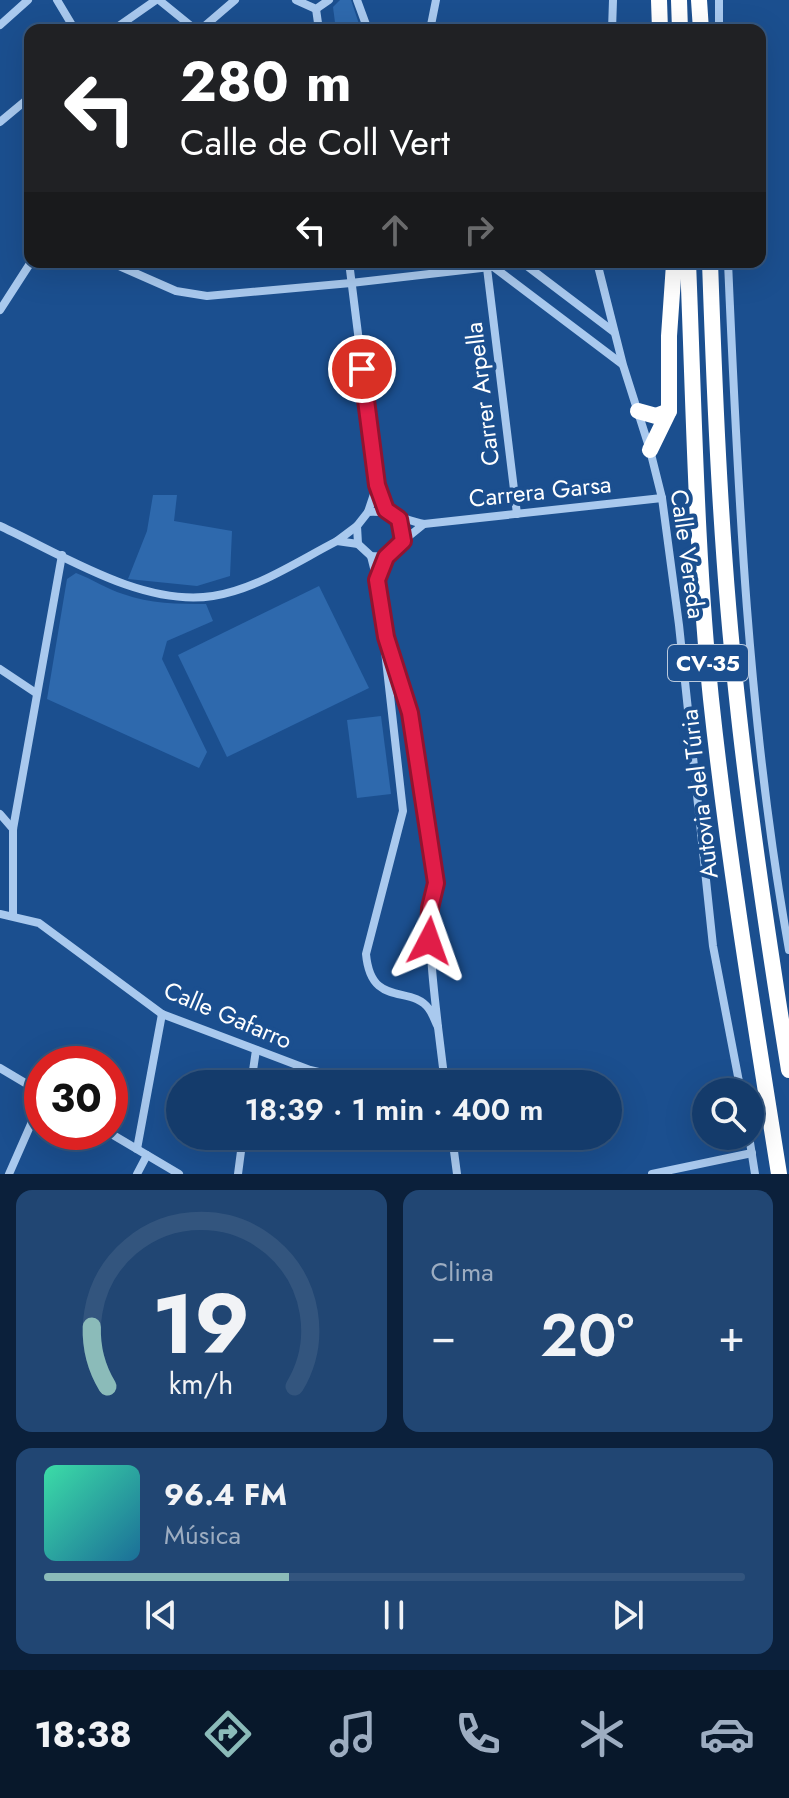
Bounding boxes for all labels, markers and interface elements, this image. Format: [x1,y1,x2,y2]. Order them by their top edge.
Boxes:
text: 280 m [180,41,352,122]
icon: left [48,56,152,160]
text: Calle de Coll Vert [180,116,450,168]
icon: left [289,208,333,252]
icon: ahead [373,208,417,252]
icon: right [457,208,501,252]
street label: Carrer Arpella [456,320,508,468]
pin [328,335,396,403]
icon: arrive [340,347,384,391]
street label: Carrera Garsa [467,466,613,516]
street label: Calle Vereda [662,487,714,621]
road number: CV-35 [668,645,748,681]
street label: Autovia del Túria [671,707,727,881]
position arrow [387,899,471,983]
street label: Calle Gafarro [158,972,298,1058]
speed limit sign: 30 [24,1046,128,1150]
map controls [692,1078,764,1150]
button: search [692,1078,764,1150]
text: 18:39 · 1 min · 400 m [245,1088,543,1131]
text: Clima [431,1253,494,1291]
text: 19 [152,1264,250,1384]
text: 20° [540,1292,634,1379]
text: − [431,1304,456,1368]
text: + [718,1304,745,1368]
text: km/h [169,1363,234,1405]
text: 96.4 FM [164,1473,287,1516]
text: Música [164,1516,241,1554]
icon: previous [139,1593,183,1637]
icon: pause [372,1593,416,1637]
icon: next [606,1593,650,1637]
icon: directions [200,1706,256,1762]
icon: music [325,1706,381,1762]
icon: phone [450,1706,506,1762]
icon: climate [574,1706,630,1762]
icon: car [699,1706,755,1762]
text: 18:38 [34,1708,132,1760]

